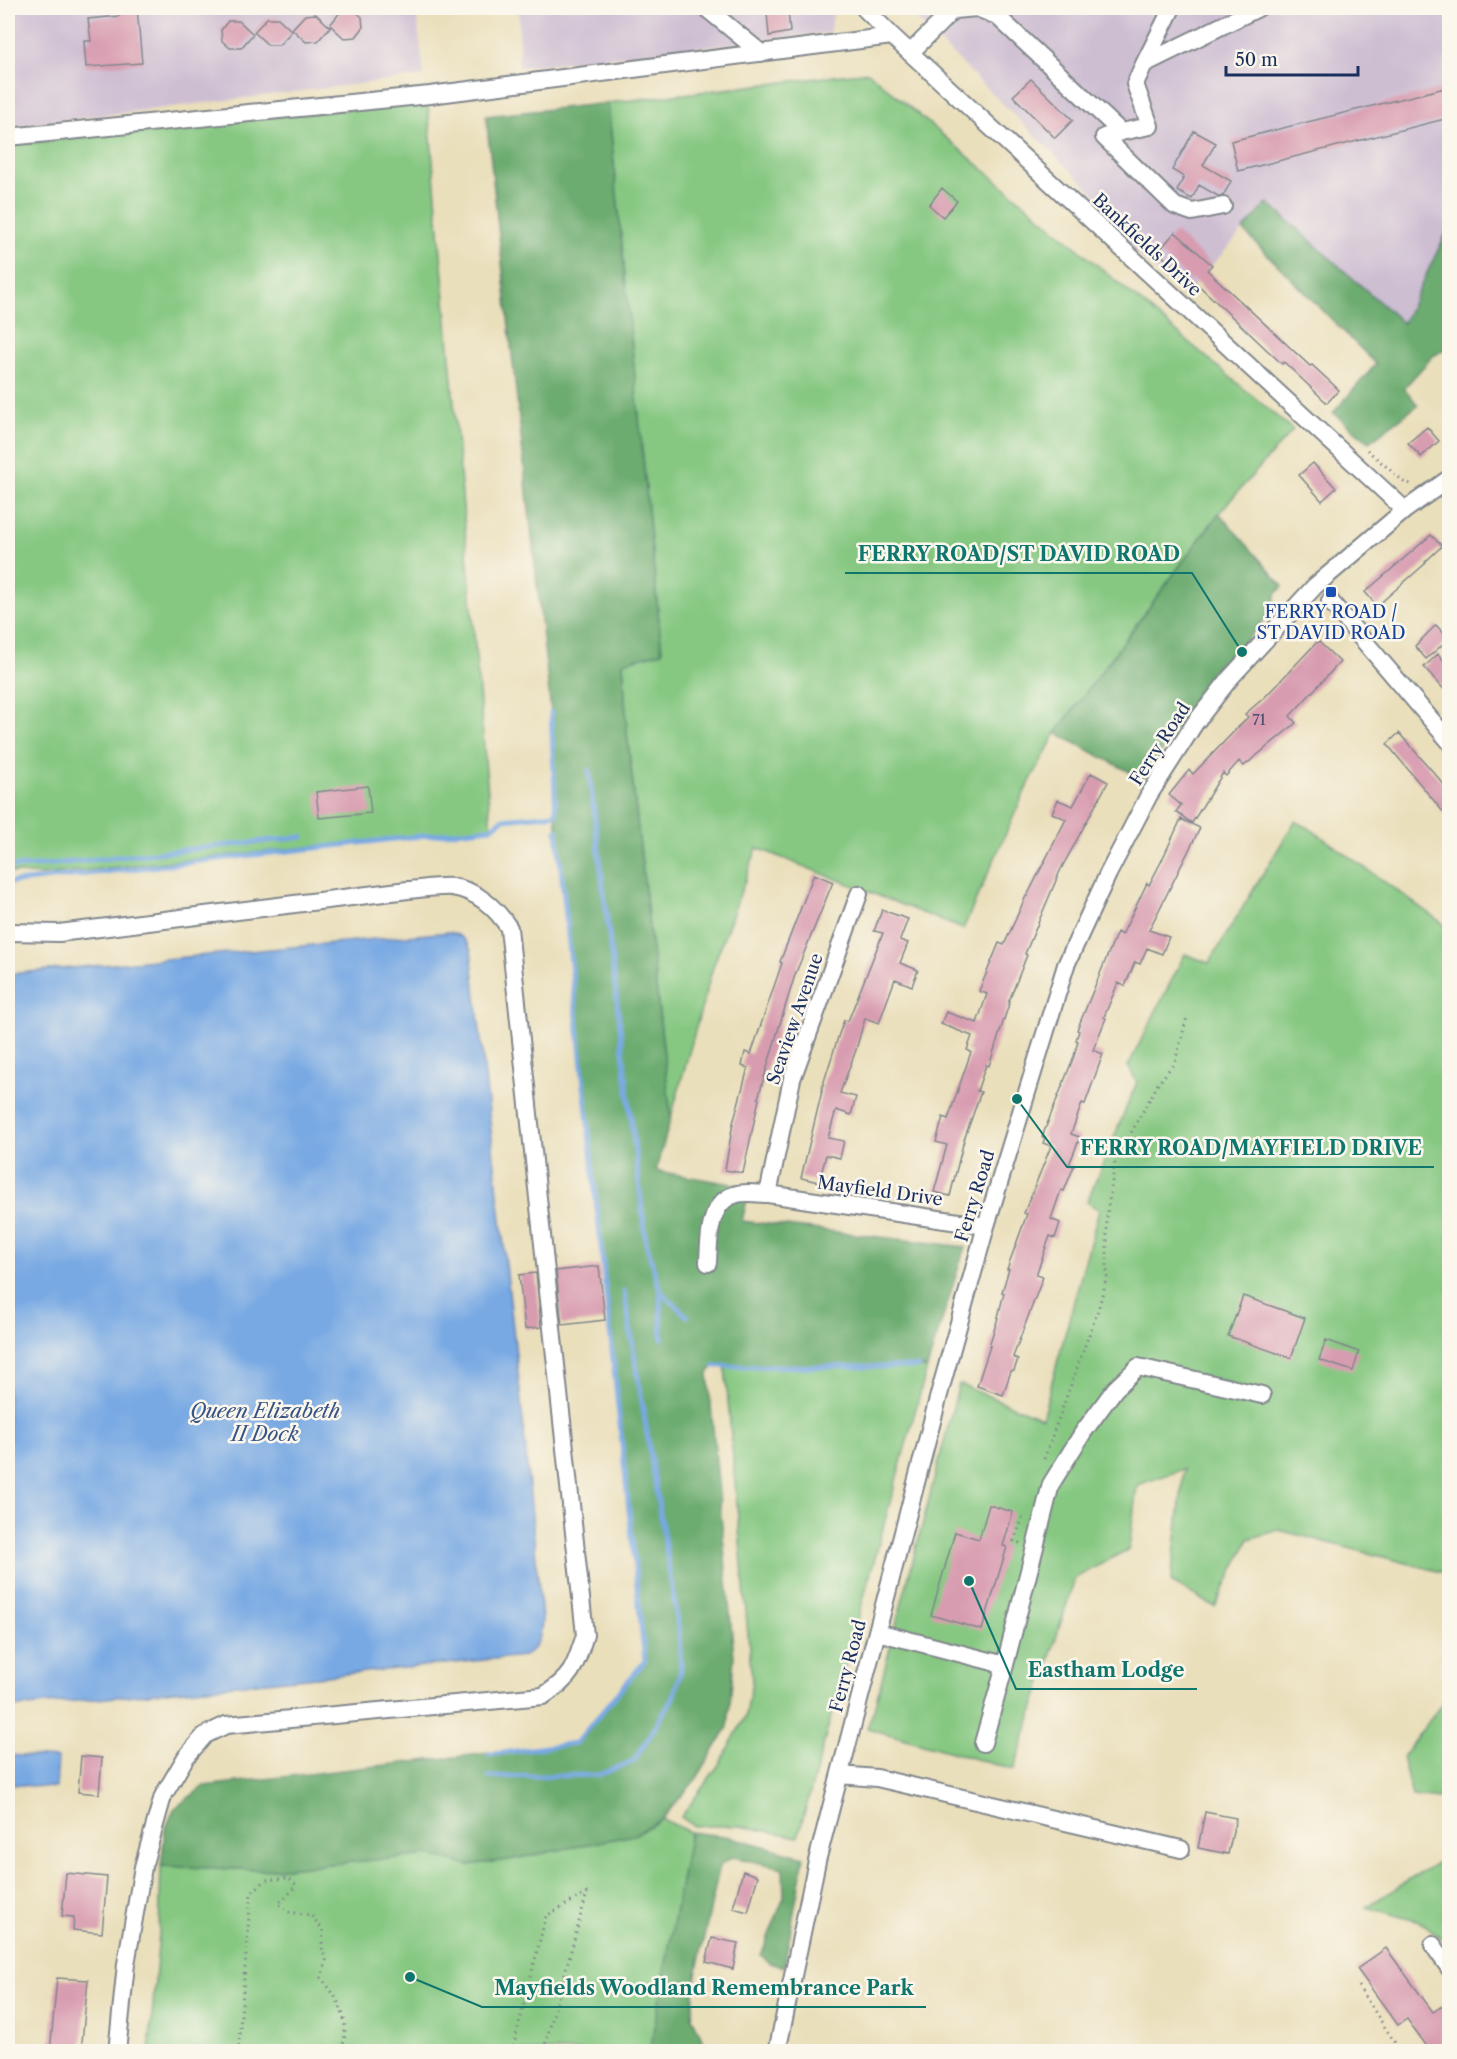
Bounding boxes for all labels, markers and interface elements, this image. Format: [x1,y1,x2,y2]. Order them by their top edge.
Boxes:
scale bar [1226,39,1358,77]
text: 50 m [1235,49,1278,71]
street label: Bankfields Drive [1088,189,1206,301]
callout: FERRY ROAD/ST DAVID ROAD [845,535,1192,573]
text: FERRY ROAD/ST DAVID ROAD [858,542,1180,566]
marker: FERRY ROAD / ST DAVID ROAD [1324,585,1338,599]
place label: FERRY ROAD / ST DAVID ROAD [1257,601,1405,644]
street label: Ferry Road [1125,698,1195,790]
house number: 71 [1252,710,1267,729]
street label: Seaview Avenue [762,951,828,1087]
callout: FERRY ROAD/MAYFIELD DRIVE [1067,1129,1434,1167]
text: FERRY ROAD/MAYFIELD DRIVE [1080,1136,1422,1160]
street label: Ferry Road [951,1147,999,1245]
street label: Mayfield Drive [816,1171,944,1211]
water label: Queen Elizabeth II Dock [190,1399,340,1446]
street label: Ferry Road [825,1617,871,1715]
callout: Eastham Lodge [1016,1651,1197,1689]
text: Eastham Lodge [1028,1658,1184,1682]
callout: Mayfields Woodland Remembrance Park [482,1969,926,2007]
text: Mayfields Woodland Remembrance Park [494,1976,915,2000]

